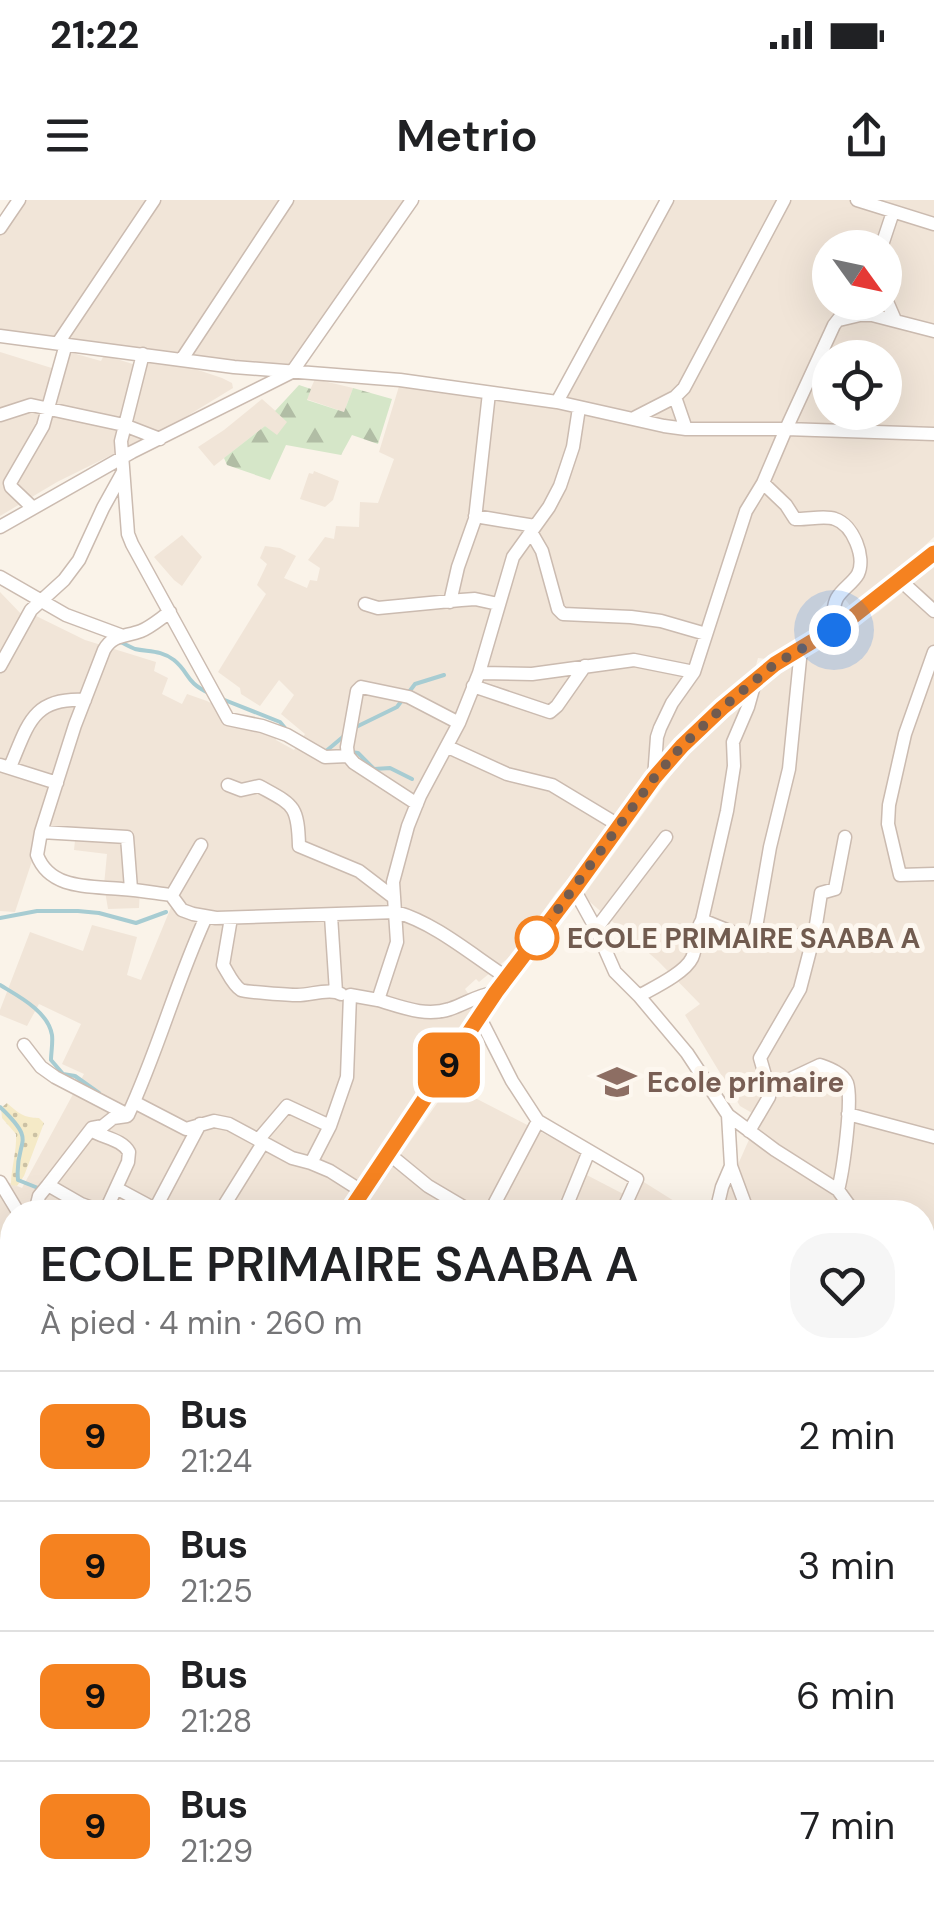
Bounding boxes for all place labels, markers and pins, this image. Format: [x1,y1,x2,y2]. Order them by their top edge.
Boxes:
marker: ECOLE PRIMAIRE SAABA A [516,917,558,959]
place label: ECOLE PRIMAIRE SAABA A [567,920,921,957]
school or university icon: Ecole primaire [596,1061,638,1103]
place label: Ecole primaire [647,1064,844,1101]

